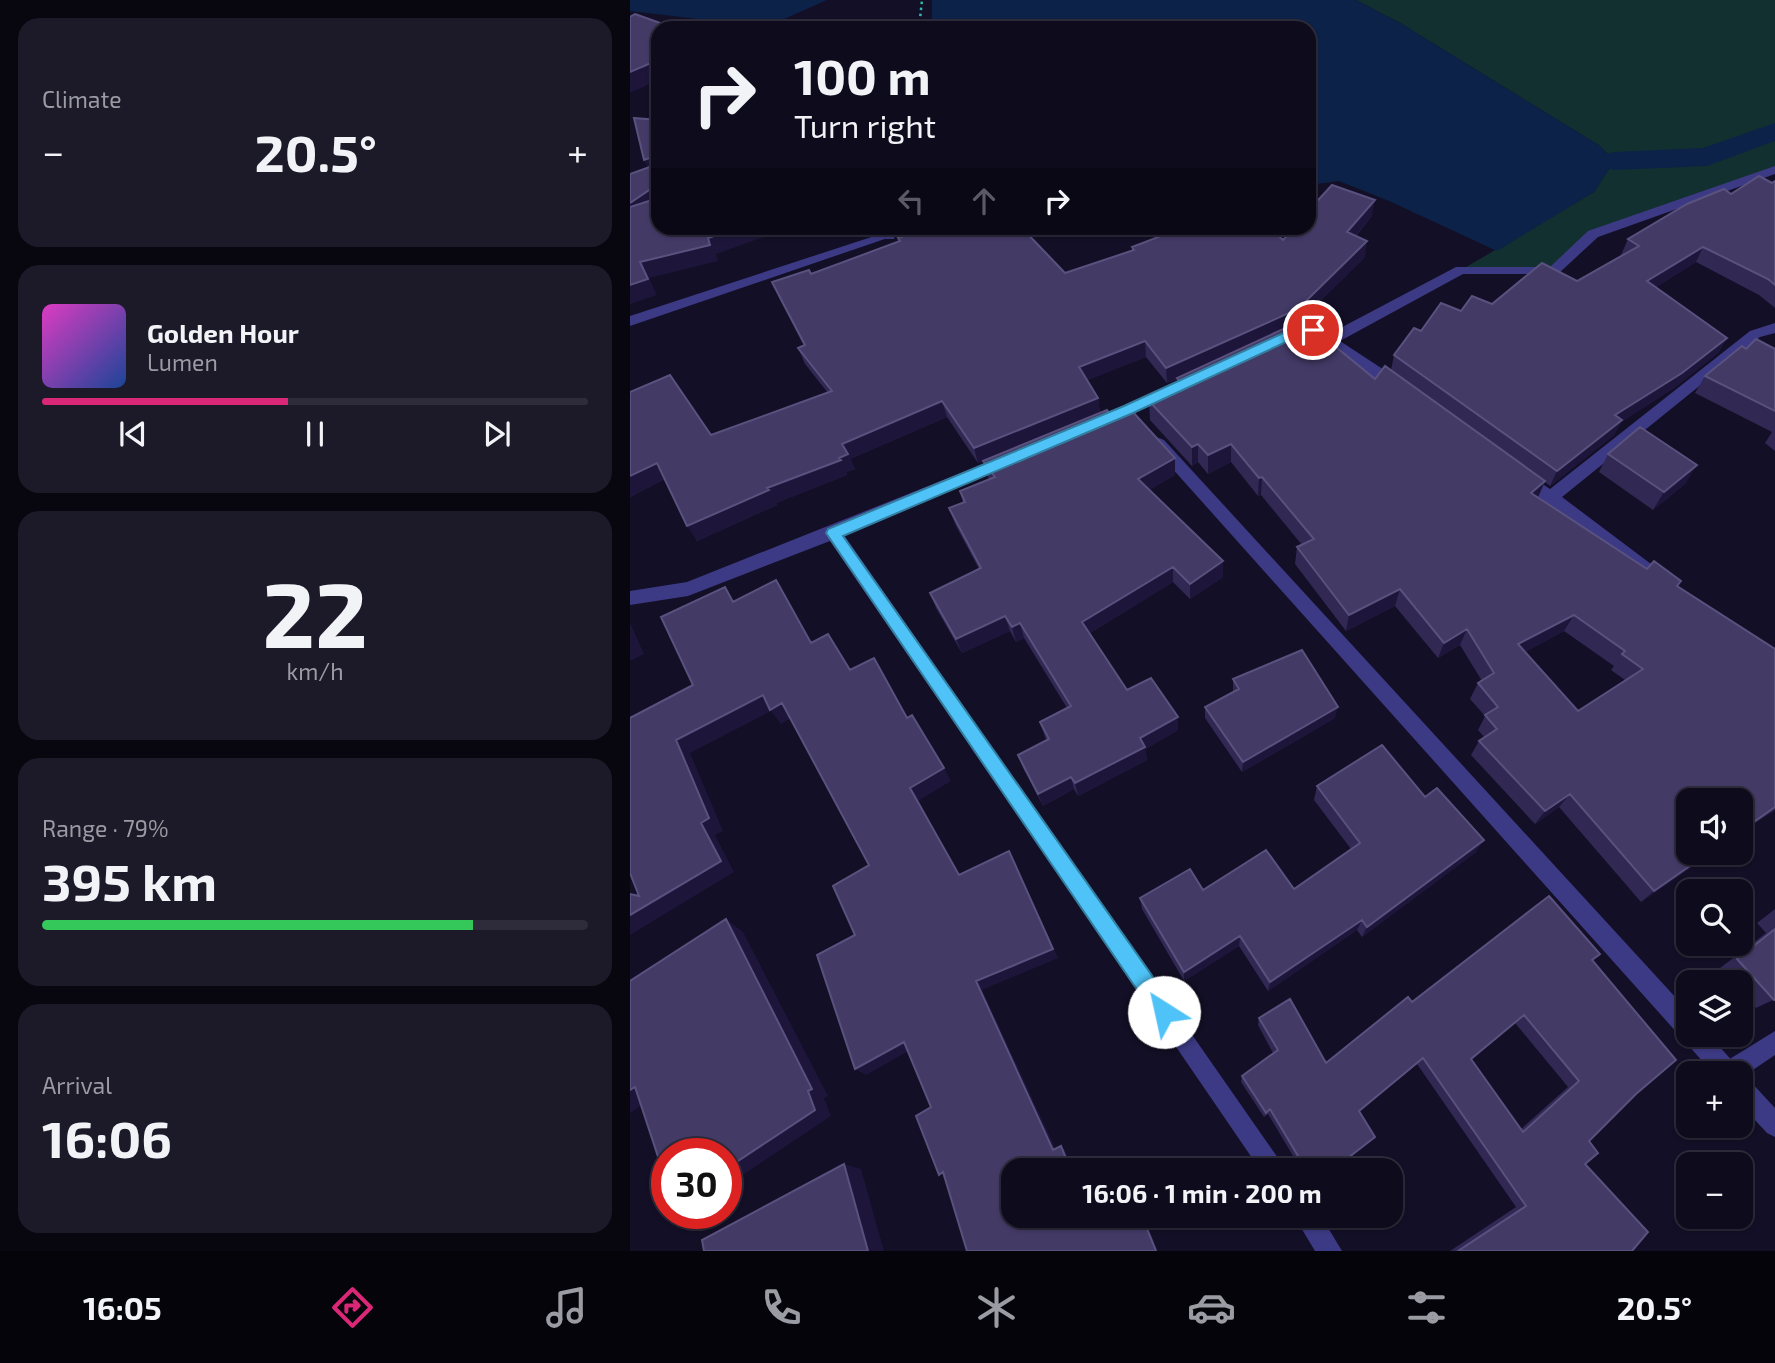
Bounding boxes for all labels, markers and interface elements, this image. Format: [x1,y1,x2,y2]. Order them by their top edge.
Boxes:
text: 100 m [794,46,931,105]
icon: right [679,49,770,140]
text: Climate [42,85,122,113]
text: Turn right [794,106,936,144]
text: 20.5° [254,120,377,182]
text: − [42,128,64,174]
text: + [567,128,588,174]
icon: left [892,182,930,220]
icon: ahead [965,182,1003,220]
icon: right [1038,182,1076,220]
pin [1283,300,1343,360]
icon: arrive [1294,311,1332,349]
text: Golden Hour [147,317,299,348]
text: Lumen [147,348,218,376]
icon: previous [114,415,152,453]
icon: pause [296,415,334,453]
icon: next [478,415,516,453]
text: 22 [262,557,368,666]
text: km/h [286,657,344,685]
map controls [1676,788,1753,1229]
button: sound [1676,788,1753,865]
text: Range · 79% [42,814,168,842]
text: 395 km [42,849,217,911]
button: search [1676,879,1753,956]
button: layers [1676,970,1753,1047]
position arrow [1127,975,1201,1049]
button: + [1676,1061,1753,1138]
text: Arrival [42,1071,112,1099]
text: 16:06 [42,1106,172,1168]
speed limit sign: 30 [651,1138,742,1229]
button: − [1676,1152,1753,1229]
text: 16:06 · 1 min · 200 m [1082,1177,1322,1208]
icon: directions [328,1283,377,1332]
icon: music [542,1283,591,1332]
icon: phone [757,1283,806,1332]
icon: climate [972,1283,1021,1332]
icon: car [1187,1283,1236,1332]
icon: filters [1402,1283,1451,1332]
text: 16:05 [83,1288,162,1326]
text: 20.5° [1617,1288,1692,1326]

